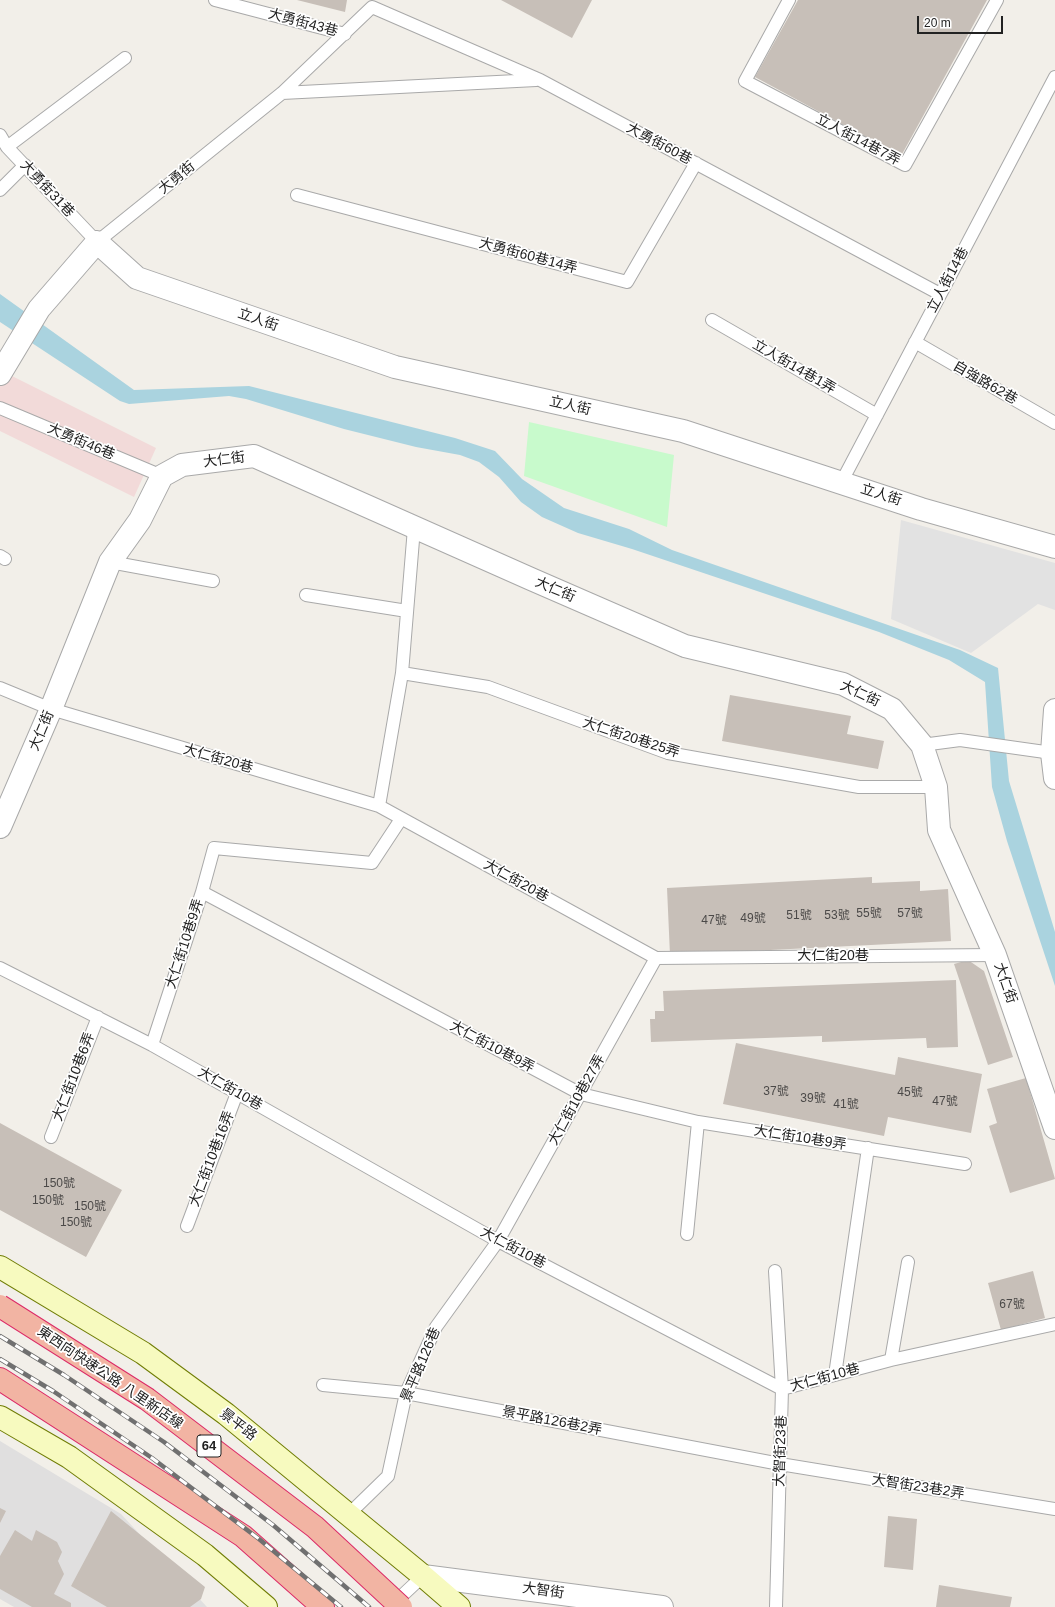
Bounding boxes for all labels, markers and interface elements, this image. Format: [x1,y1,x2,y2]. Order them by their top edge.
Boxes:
street label: 大勇街43巷 [266,6,340,40]
scale bar [919,8,1005,34]
text: 20 m [924,16,951,30]
street label: 立人街14巷7弄 [813,111,903,169]
street label: 大勇街60巷 [623,120,695,168]
street label: 大勇街31巷 [16,157,78,221]
street label: 大勇街 [155,158,199,198]
street label: 大勇街60巷14弄 [477,235,579,277]
street label: 立人街14巷 [924,244,972,316]
street label: 立人街 [235,305,281,335]
street label: 立人街14巷1弄 [749,336,839,398]
street label: 自強路62巷 [950,358,1020,408]
street label: 立人街 [548,393,592,419]
street label: 大勇街46巷 [45,420,117,464]
street label: 大仁街 [202,449,246,471]
street label: 立人街 [858,481,904,509]
street label: 大仁街 [532,574,578,606]
street label: 大仁街 [837,678,883,710]
street label: 大仁街 [26,708,58,754]
street label: 大仁街20巷25弄 [580,714,682,762]
street label: 大仁街20巷 [181,741,255,777]
street label: 大仁街20巷 [481,856,551,906]
street label: 大仁街10巷9弄 [163,897,207,991]
house number: 55號 [856,907,882,921]
house number: 57號 [897,907,923,921]
house number: 51號 [786,909,812,923]
house number: 53號 [824,909,850,923]
house number: 49號 [740,912,766,926]
house number: 47號 [701,914,727,928]
street label: 大仁街20巷 [797,948,869,964]
street label: 大仁街 [990,960,1020,1006]
street label: 大仁街10巷9弄 [447,1018,537,1076]
street label: 大仁街10巷6弄 [49,1030,99,1124]
street label: 大仁街10巷27弄 [545,1052,609,1148]
street label: 大仁街10巷 [195,1064,265,1114]
house number: 37號 [763,1085,789,1099]
house number: 45號 [897,1086,923,1100]
house number: 39號 [800,1092,826,1106]
house number: 47號 [932,1095,958,1109]
house number: 41號 [833,1098,859,1112]
street label: 大仁街10巷16弄 [186,1109,238,1209]
street label: 大仁街10巷9弄 [753,1122,847,1154]
house number: 150號 [43,1177,75,1191]
house number: 150號 [32,1194,64,1208]
house number: 150號 [74,1200,106,1214]
house number: 150號 [60,1216,92,1230]
street label: 大仁街10巷 [477,1224,549,1272]
house number: 67號 [999,1298,1025,1312]
street label: 東西向快速公路 八里新店線 [34,1323,186,1433]
street label: 景平路126巷 [398,1325,444,1405]
street label: 大仁街10巷 [788,1361,862,1395]
street label: 景平路126巷2弄 [501,1403,603,1439]
street label: 景平路 [216,1405,260,1445]
street label: 大智街23巷 [771,1415,791,1487]
road number: 64 [197,1435,221,1457]
street label: 大智街23巷2弄 [871,1471,965,1503]
street label: 大智街 [521,1580,565,1602]

